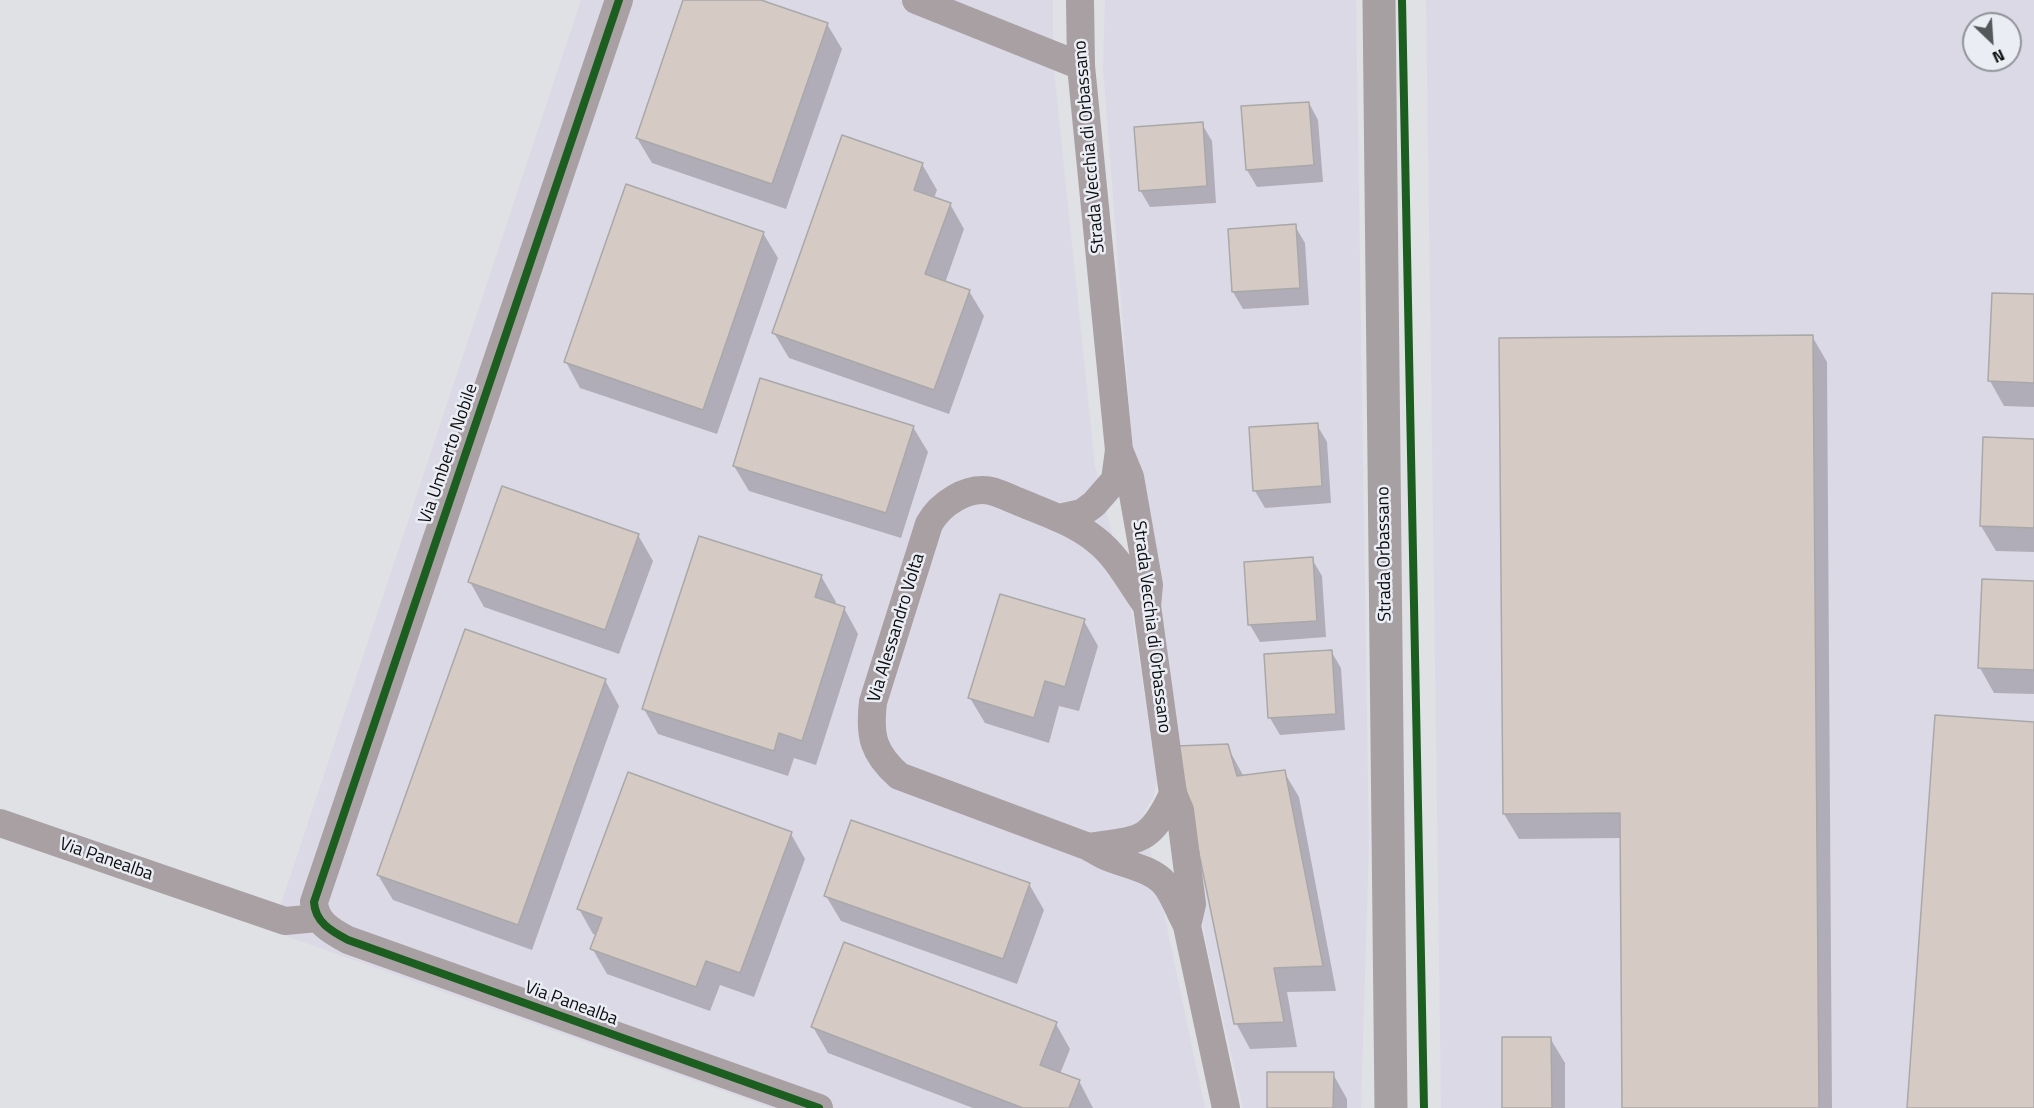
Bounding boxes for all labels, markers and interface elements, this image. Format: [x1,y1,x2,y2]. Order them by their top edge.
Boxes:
north arrow [1962,12,2022,72]
street label: Strada Vecchia di Orbassano [1070,40,1110,254]
text: N [1989,43,2009,70]
street label: Via Umberto Nobile [415,381,483,527]
street label: Strada Orbassano [1373,486,1397,622]
street label: Strada Vecchia di Orbassano [1127,520,1175,734]
street label: Via Alessandro Volta [864,551,930,705]
street label: Via Panealba [56,834,156,886]
street label: Via Panealba [522,977,620,1031]

